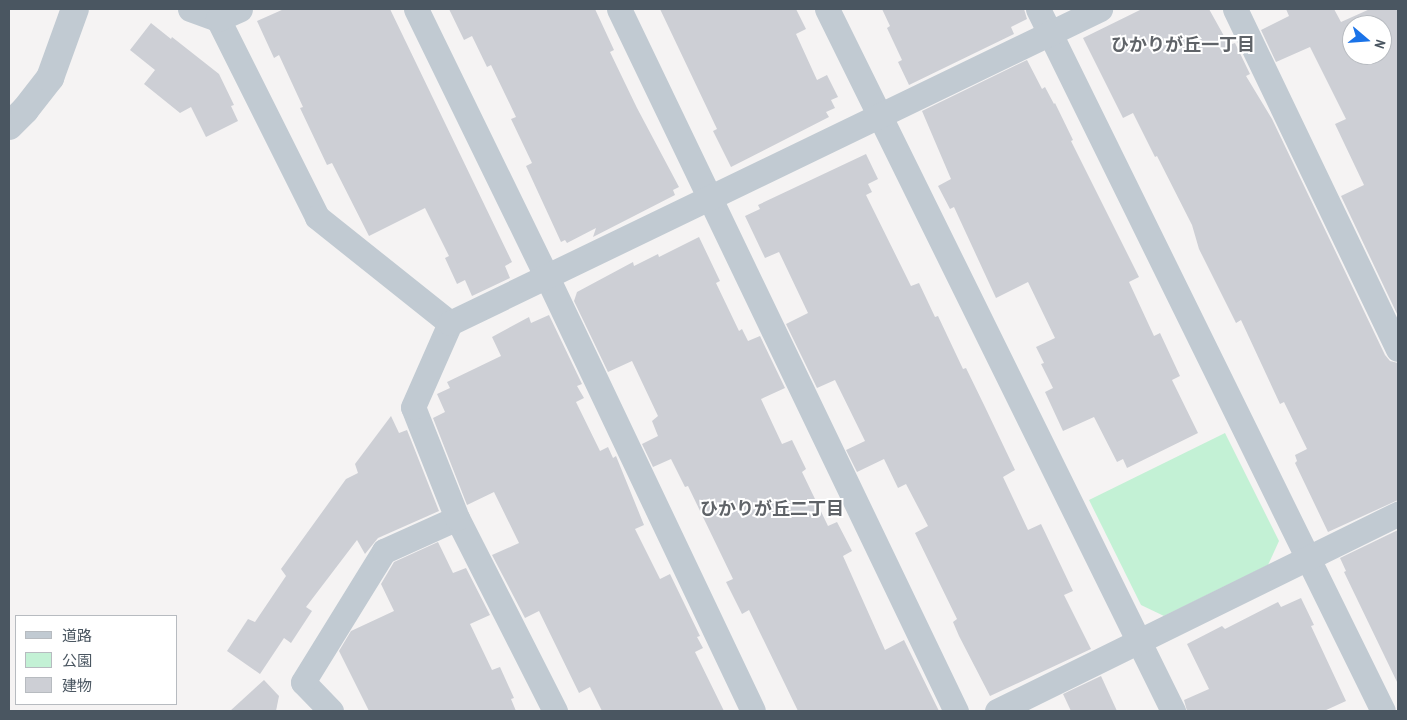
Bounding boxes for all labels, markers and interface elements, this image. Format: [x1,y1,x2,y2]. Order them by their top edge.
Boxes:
north arrow [1342,15,1392,65]
district label: ひかりが丘一丁目 [1111,34,1255,56]
text: N [1370,38,1390,51]
district label: ひかりが丘二丁目 [700,498,844,520]
legend [15,615,178,705]
text: 道路 [62,625,92,646]
text: 公園 [62,650,92,671]
text: 建物 [62,675,92,696]

